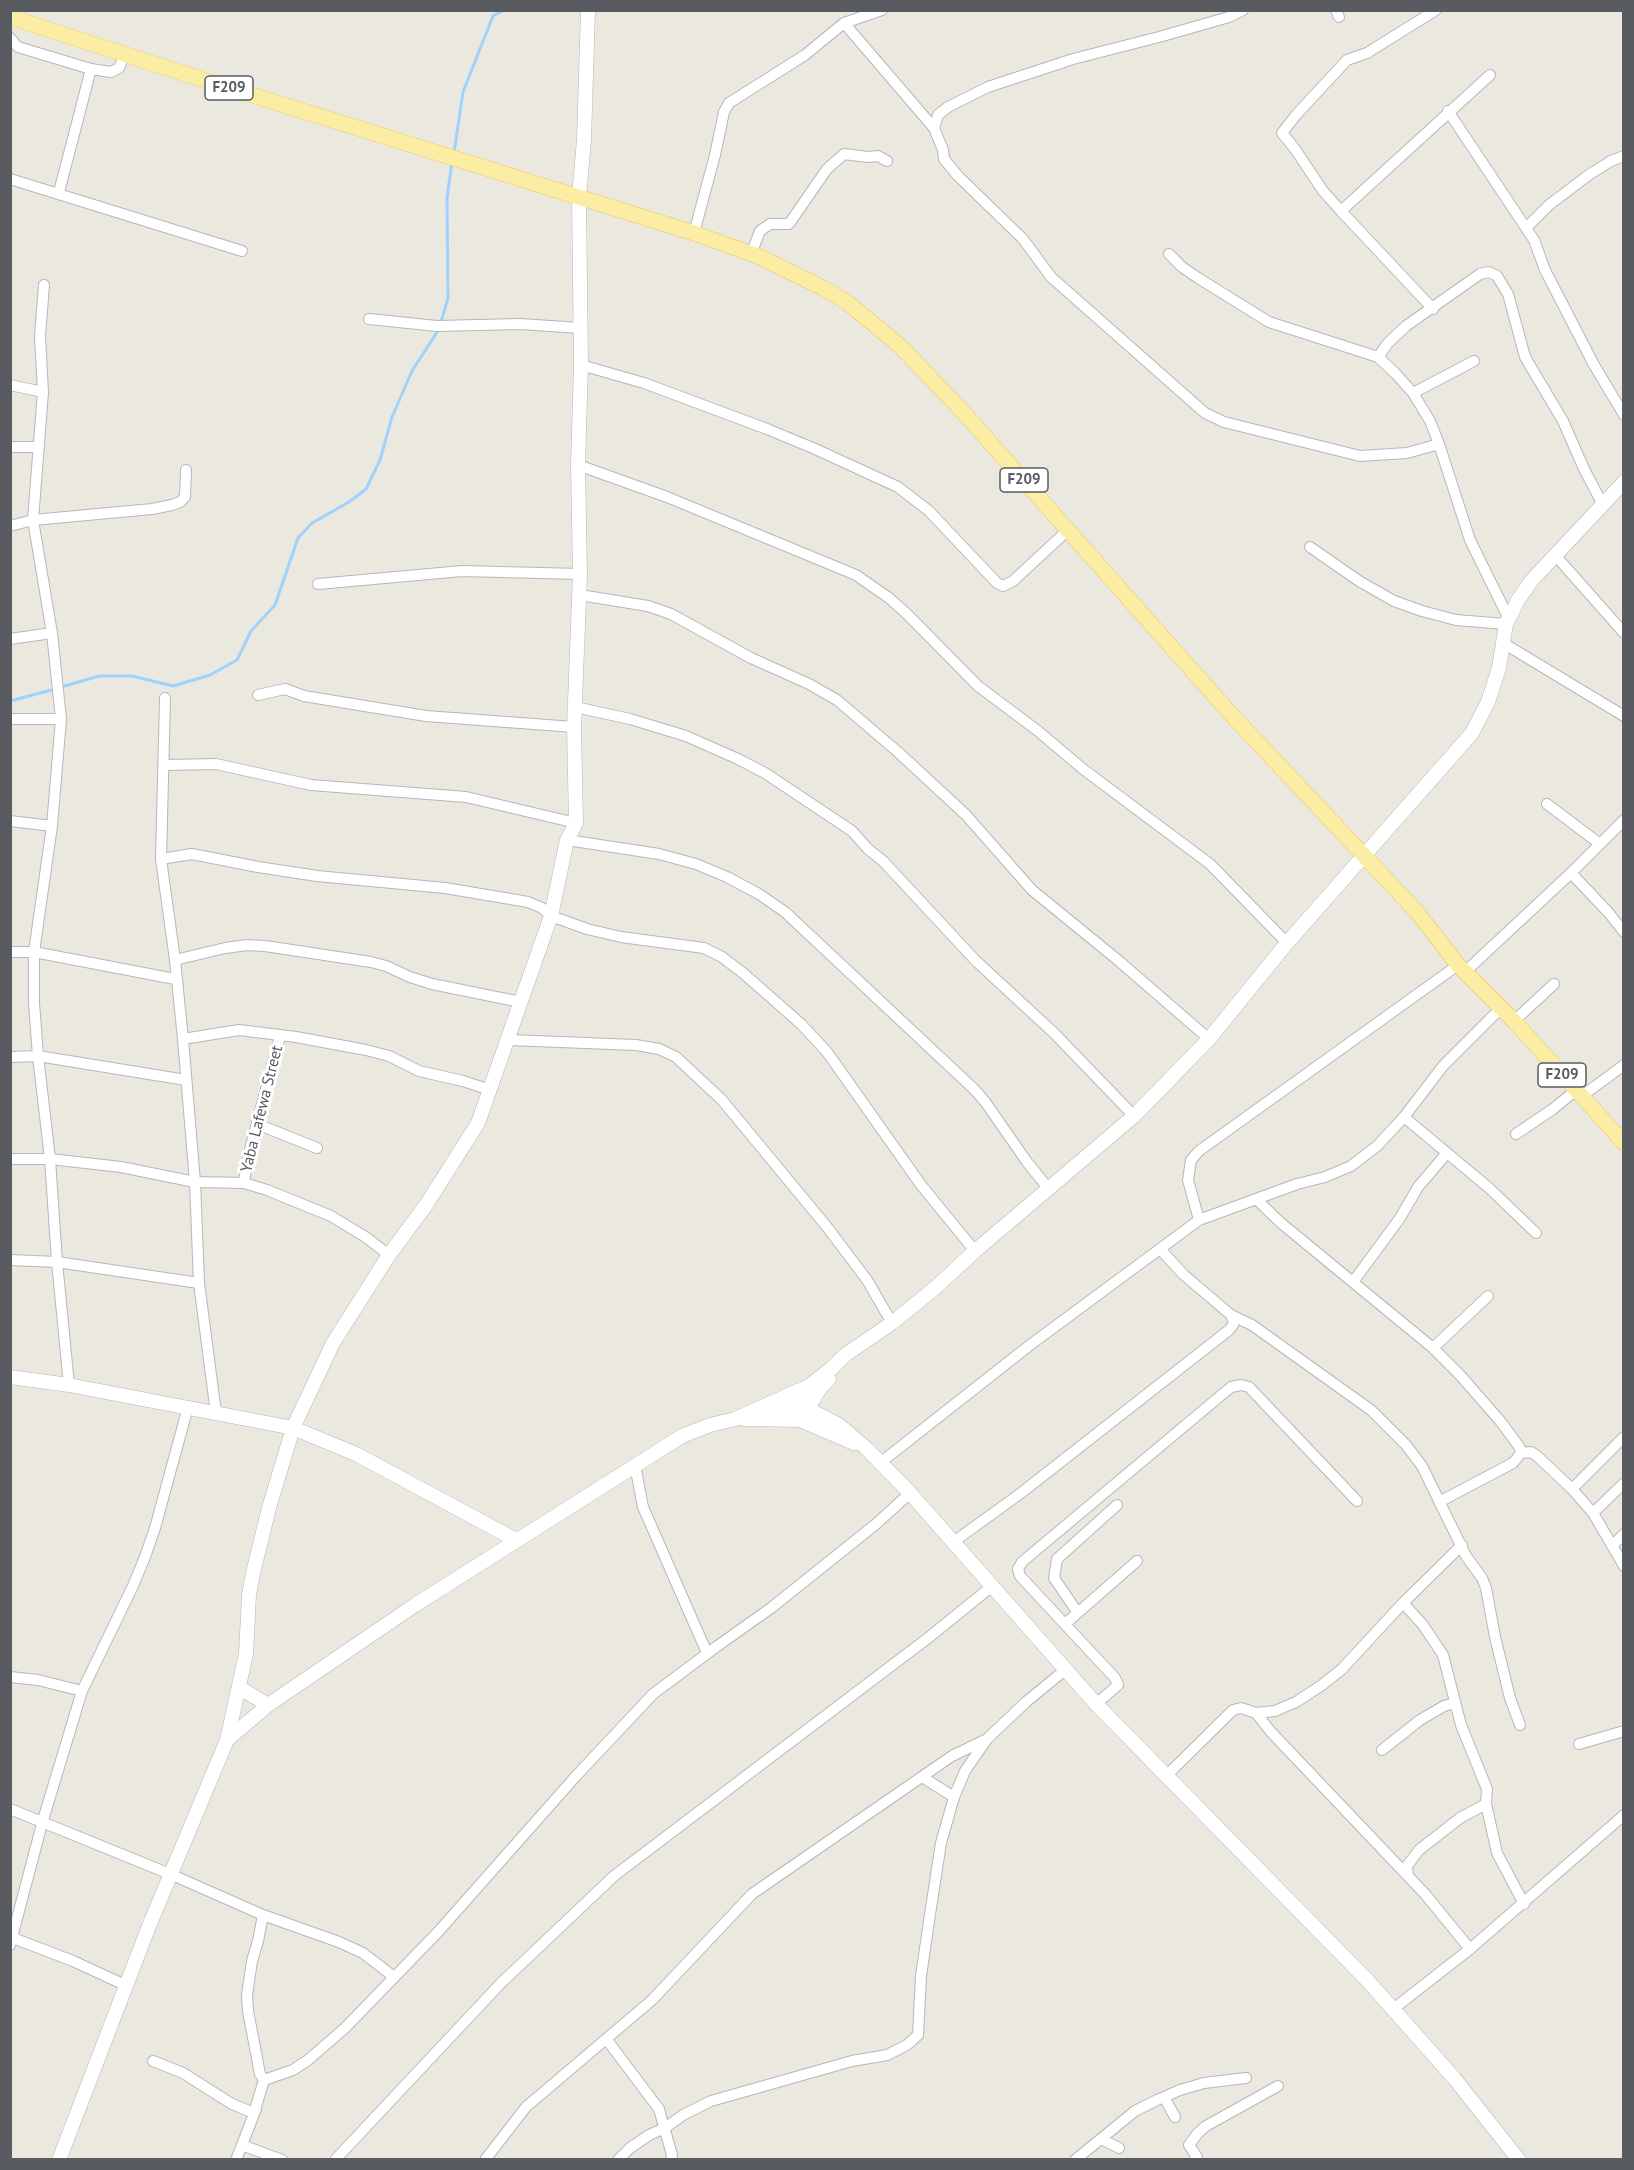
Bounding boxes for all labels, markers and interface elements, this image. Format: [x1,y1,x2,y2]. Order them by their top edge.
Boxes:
road number: F209 [205,76,253,100]
road number: F209 [1000,468,1048,492]
street label: Yaba Lafewa Street [237,1044,287,1174]
road number: F209 [1538,1063,1586,1087]

